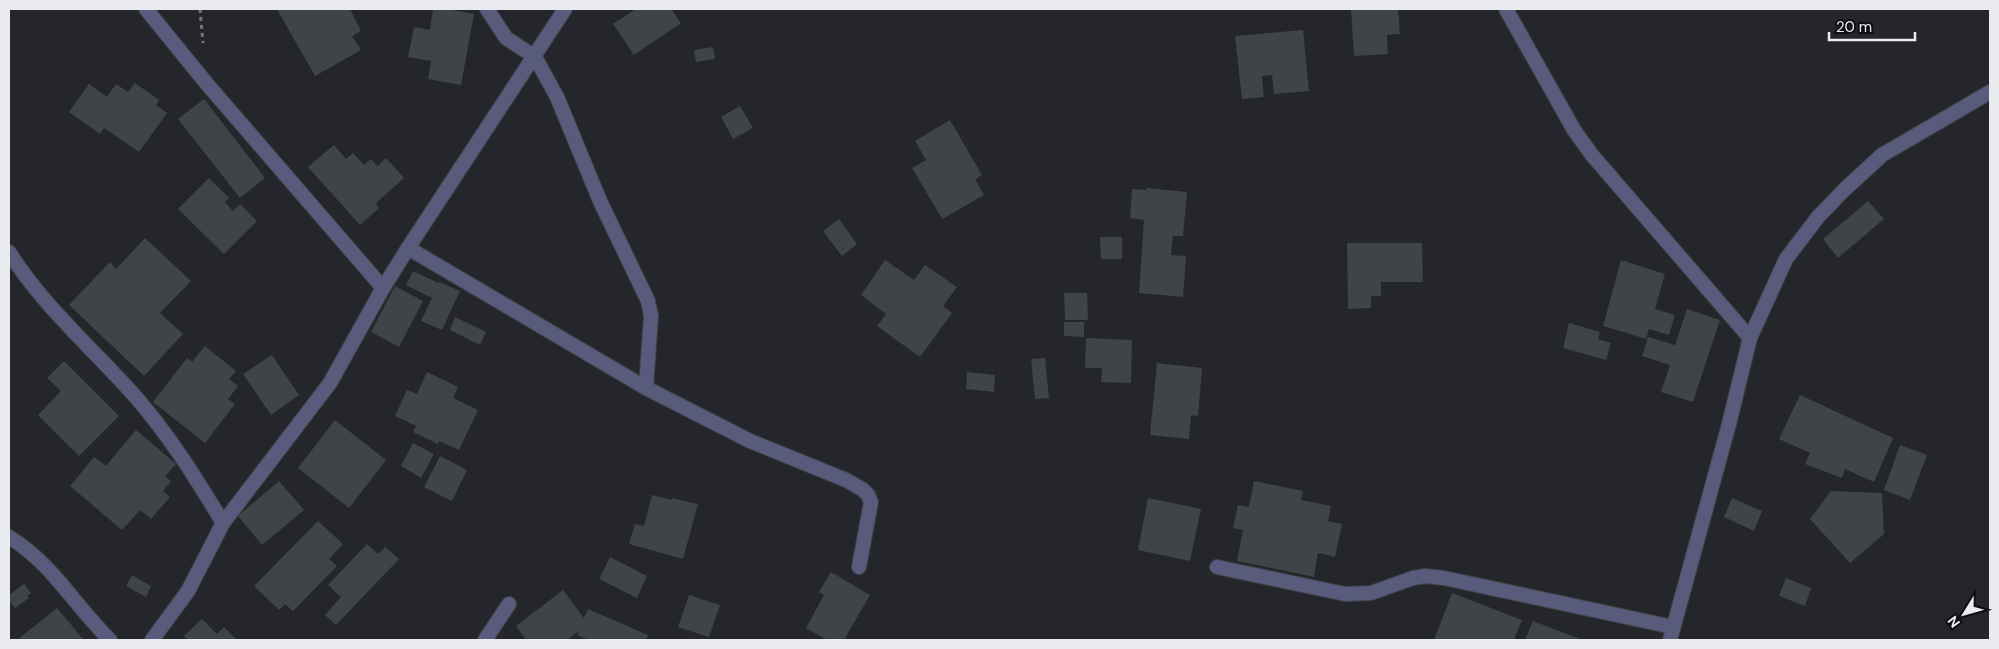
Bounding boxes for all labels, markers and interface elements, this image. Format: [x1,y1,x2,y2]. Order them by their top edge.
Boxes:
scale bar [1829,10,1915,42]
text: 20 m [1836,17,1872,37]
north arrow [1939,589,1989,639]
text: N [1943,612,1964,631]

